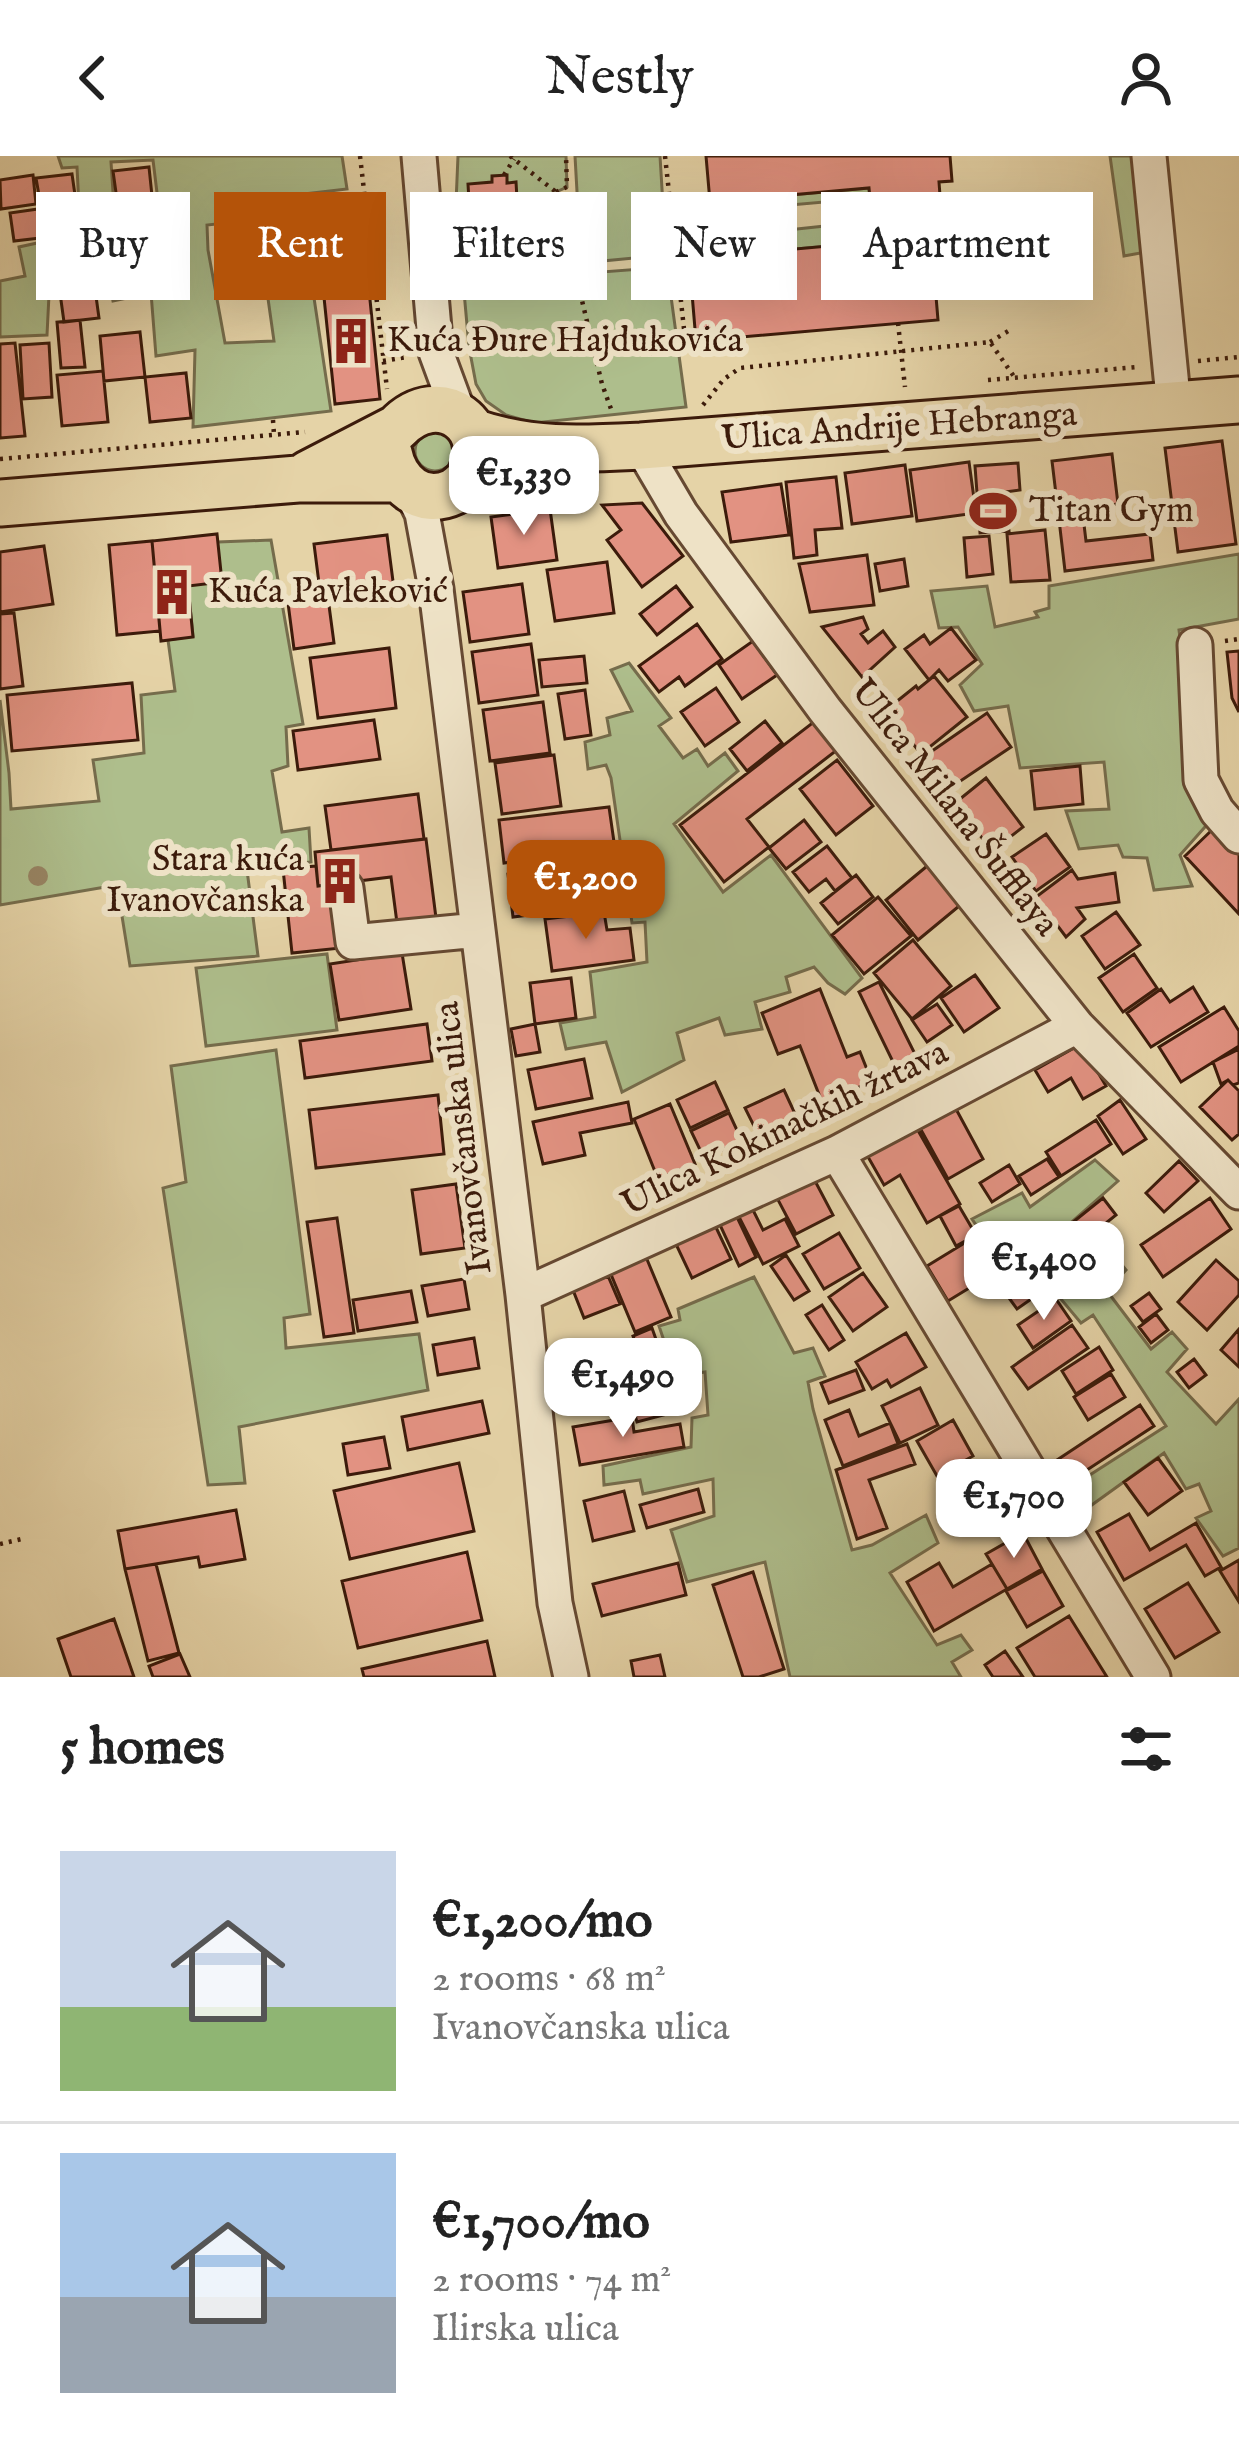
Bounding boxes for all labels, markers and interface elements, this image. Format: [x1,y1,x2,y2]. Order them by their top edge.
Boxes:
text: Nestly [545,44,694,113]
icon: back [60,45,126,111]
icon: person [1113,45,1179,111]
chip: Buy [36,192,190,300]
chip: Rent [214,192,386,300]
chip: Filters [410,192,607,300]
chip: New [631,192,797,300]
chip: Apartment [821,192,1093,300]
building icon: Kuća Đure Hajdukovića [326,316,376,366]
place label: Kuća Đure Hajdukovića [387,318,743,364]
street label: Ulica Andrije Hebranga [720,392,1079,462]
pin: €1,330 [426,436,622,538]
text: €1,330 [476,450,572,499]
sports icon: Titan Gym [968,486,1018,536]
place label: Titan Gym [1029,488,1194,534]
building icon: Kuća Pavleković [147,567,197,617]
place label: Kuća Pavleković [208,569,448,615]
street label: Ulica Milana Šufflaya [839,670,1069,946]
place label: Stara kuća Ivanovčanska [106,837,304,924]
pin: €1,200 [488,840,684,942]
text: €1,200 [534,854,638,903]
building icon: Stara kuća Ivanovčanska [315,856,365,906]
street label: Ivanovčanska ulica [424,998,504,1277]
street label: Ulica Kokinačkih žrtava [614,1030,956,1228]
pin: €1,400 [946,1221,1142,1323]
text: €1,400 [991,1235,1097,1284]
pin: €1,490 [525,1338,721,1440]
text: €1,490 [571,1352,675,1401]
pin: €1,700 [916,1459,1112,1561]
text: €1,700 [963,1473,1065,1522]
icon: filters [1113,1716,1179,1782]
text: 5 homes [60,1717,225,1782]
text: €1,200/mo [432,1890,653,1955]
icon: home [156,1899,300,2043]
text: 2 rooms · 68 m² [432,1955,666,2004]
text: Ivanovčanska ulica [432,2004,730,2053]
text: €1,700/mo [432,2191,650,2256]
icon: home [156,2201,300,2345]
text: 2 rooms · 74 m² [432,2256,671,2305]
text: Ilirska ulica [432,2305,619,2354]

